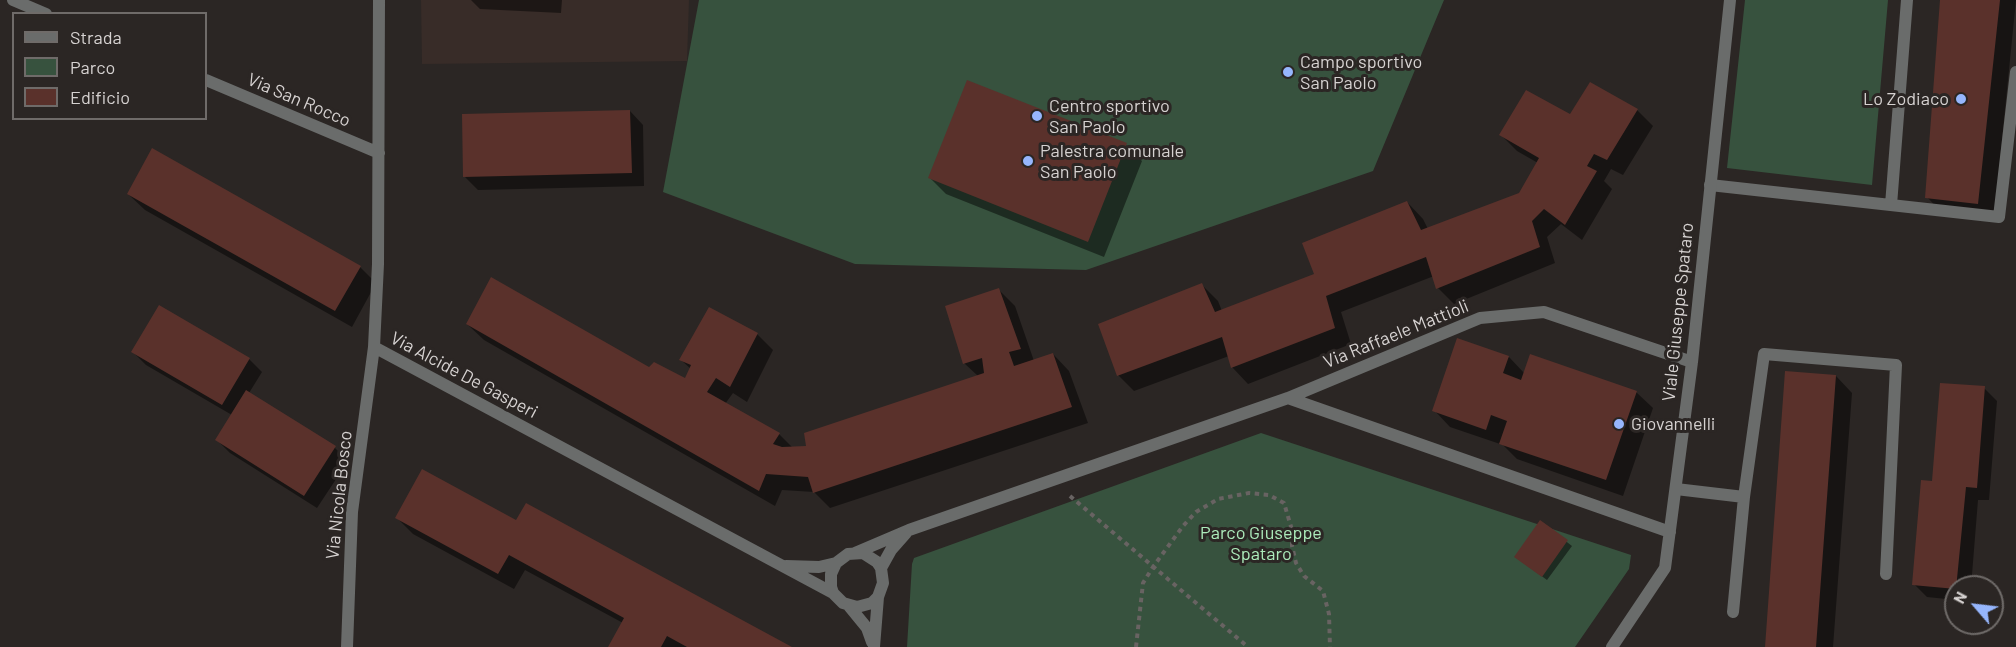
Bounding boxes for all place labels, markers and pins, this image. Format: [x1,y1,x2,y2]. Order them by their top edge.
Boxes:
place label: Campo sportivo San Paolo [1300,51,1422,94]
marker: Campo sportivo San Paolo [1281,65,1295,79]
place label: Lo Zodiaco [1863,88,1949,110]
marker: Lo Zodiaco [1954,92,1968,106]
place label: Centro sportivo San Paolo [1049,95,1170,138]
marker: Centro sportivo San Paolo [1030,109,1044,123]
place label: Palestra comunale San Paolo [1040,140,1184,182]
marker: Palestra comunale San Paolo [1021,154,1035,168]
place label: Giovannelli [1631,413,1715,435]
marker: Giovannelli [1612,417,1626,431]

